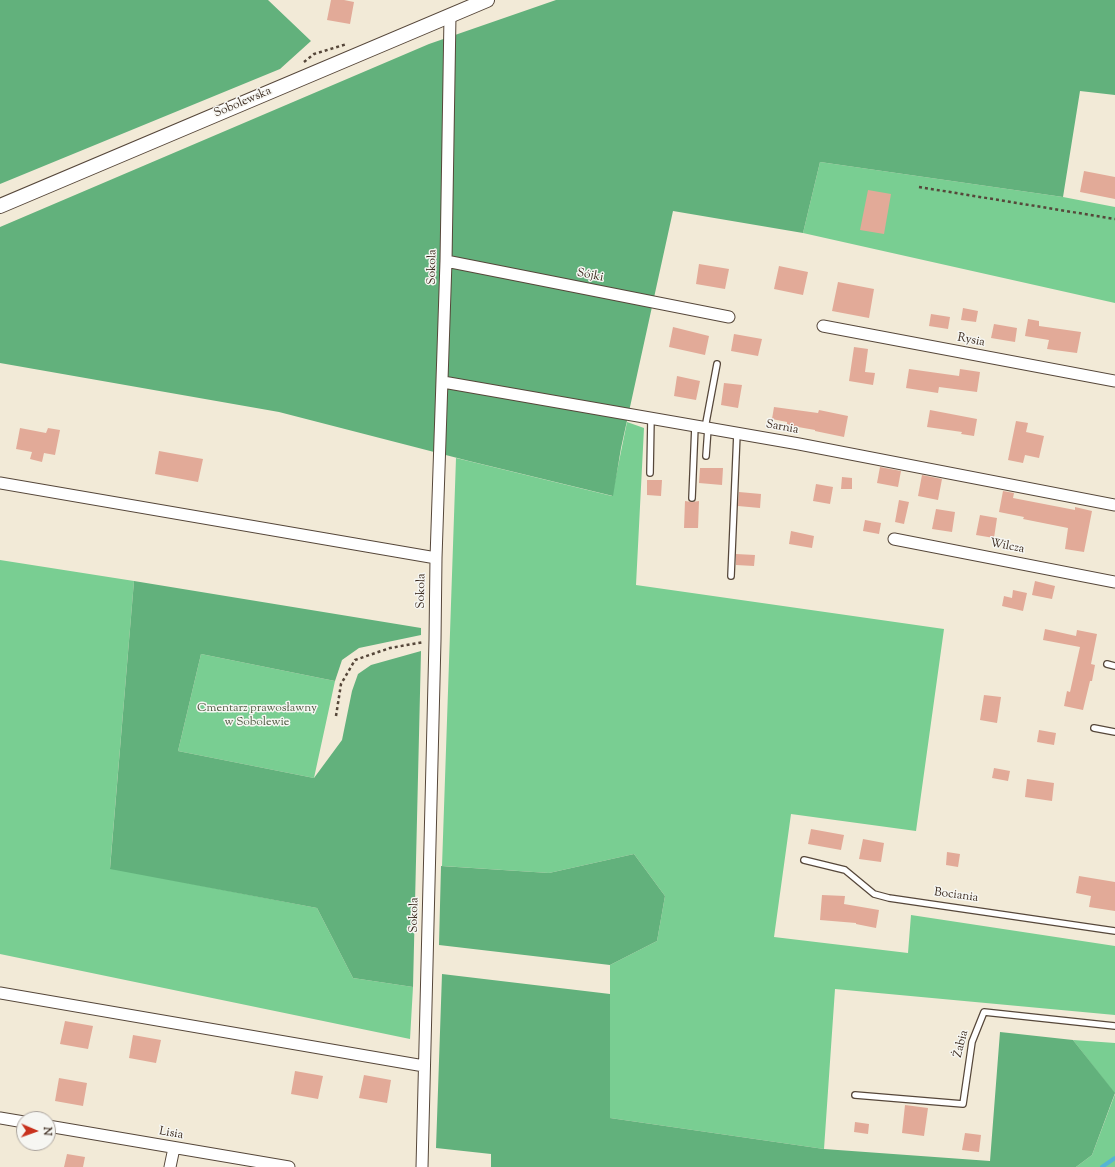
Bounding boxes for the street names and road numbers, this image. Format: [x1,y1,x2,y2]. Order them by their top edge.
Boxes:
street label: Sobolewska [212,84,274,122]
street label: Sokola [425,249,441,285]
street label: Sójki [575,266,605,286]
street label: Rysia [956,331,986,351]
street label: Sarnia [764,418,800,438]
street label: Wilcza [989,537,1025,557]
street label: Sokola [414,573,430,609]
street label: Bociania [933,886,979,906]
street label: Sokola [407,897,423,933]
street label: Żabia [952,1029,972,1059]
street label: Lisia [158,1125,184,1143]

